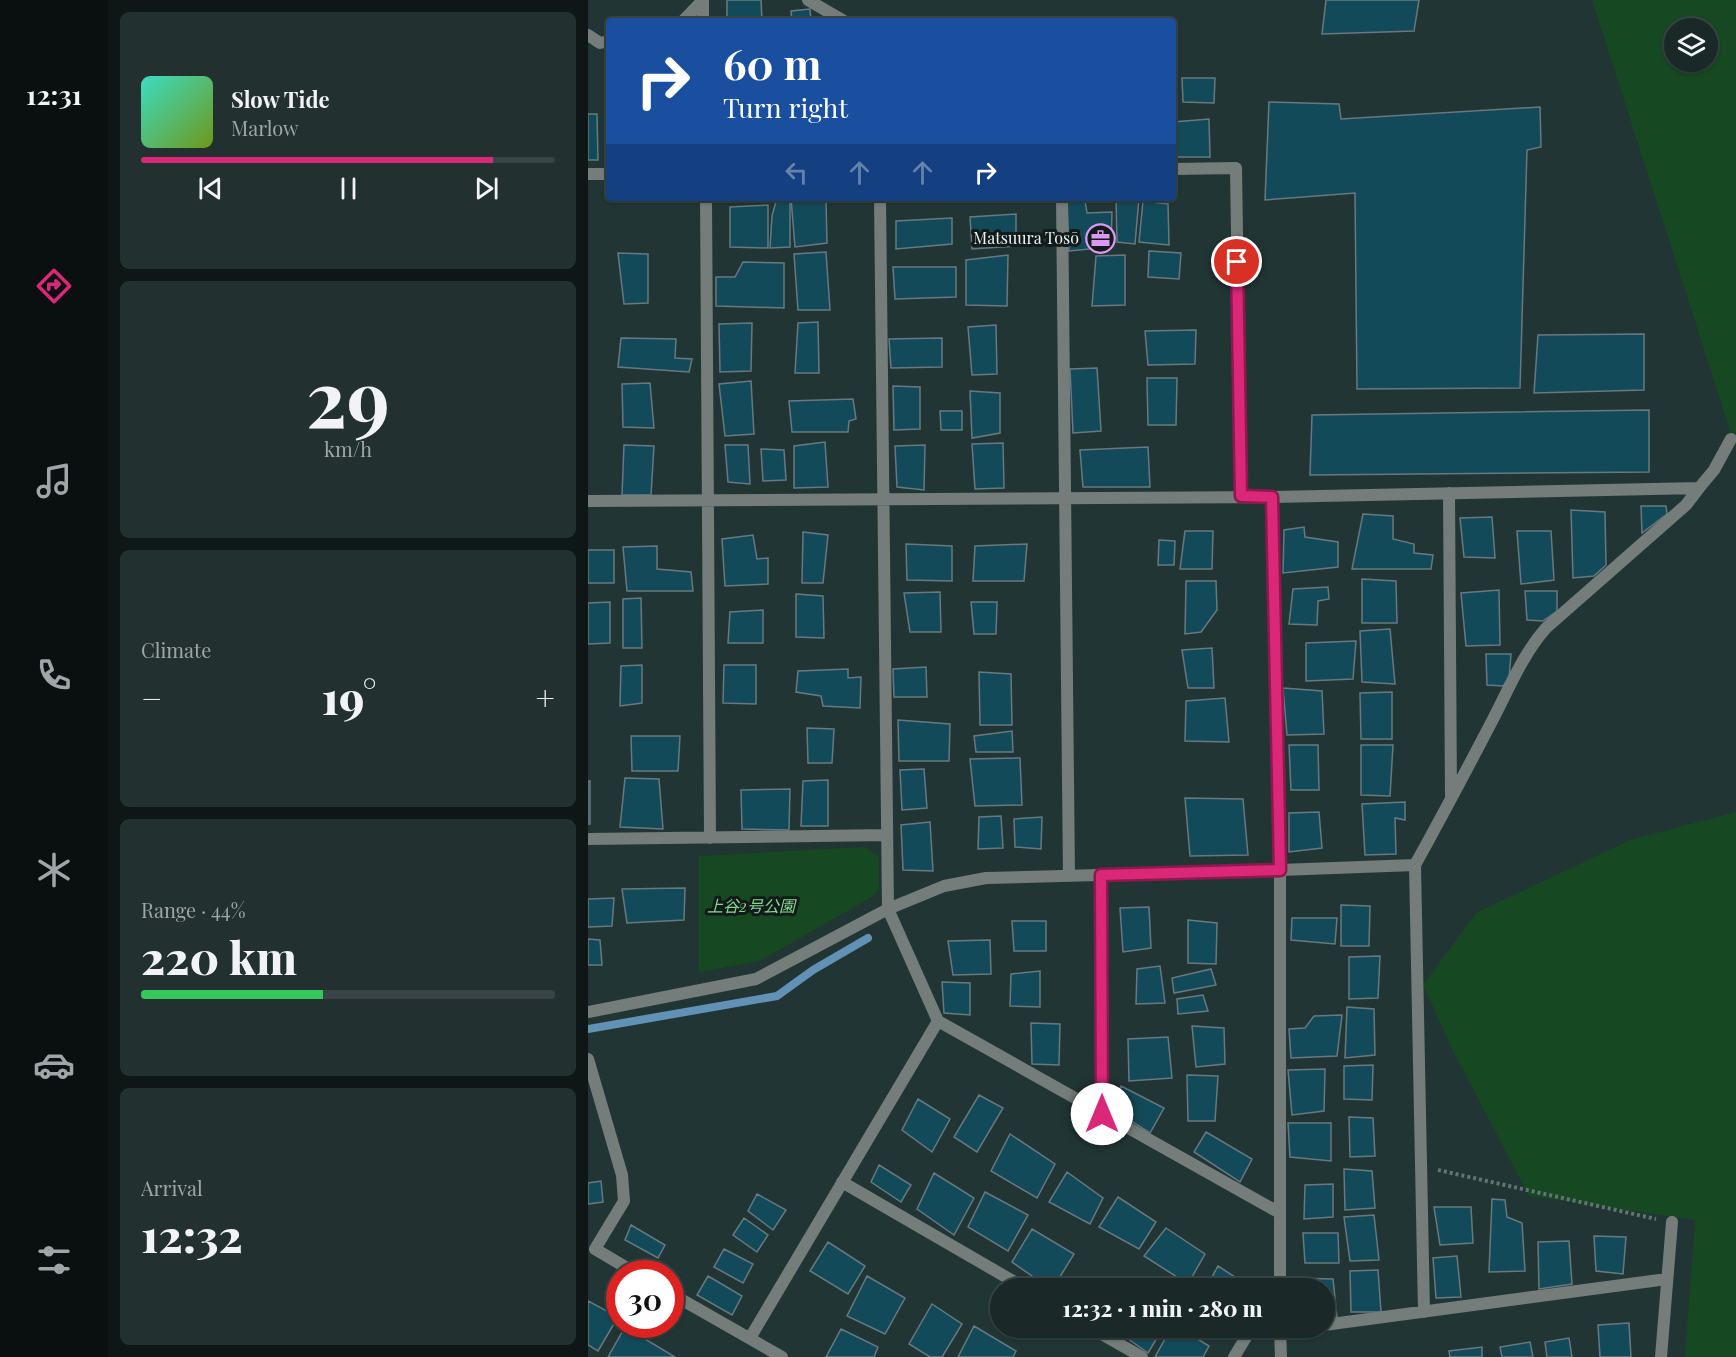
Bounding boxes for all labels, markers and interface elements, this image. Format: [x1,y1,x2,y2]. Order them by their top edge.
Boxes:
map controls [1664,18,1718,72]
button: layers [1664,18,1718,72]
text: 60 m [723,35,821,91]
icon: right [624,42,702,120]
text: 12:31 [26,76,82,112]
text: Slow Tide [231,84,330,114]
text: Turn right [723,89,848,125]
text: Marlow [231,114,299,141]
icon: left [780,156,813,189]
icon: ahead [843,156,876,189]
icon: ahead [906,156,939,189]
icon: right [969,156,1002,189]
icon: previous [194,172,227,205]
icon: pause [332,172,365,205]
icon: next [470,172,503,205]
office icon: Matsuura Tosō [1084,222,1116,254]
place label: Matsuura Tosō [973,227,1079,248]
pin [1211,236,1262,287]
icon: arrive [1220,245,1253,278]
icon: directions [33,265,75,307]
text: 29 [306,344,390,448]
text: km/h [324,435,372,462]
icon: music [33,460,75,502]
text: Climate [141,636,211,663]
icon: phone [33,654,75,696]
text: 19° [322,666,376,726]
text: − [141,675,162,719]
text: + [536,675,555,719]
icon: climate [33,849,75,891]
park label: 上谷2号公園 [707,895,797,916]
text: Range · 44% [141,896,246,923]
text: 220 km [141,926,297,986]
icon: car [33,1044,75,1086]
position arrow [1070,1082,1134,1146]
text: Arrival [141,1174,203,1201]
text: 12:32 [141,1204,243,1264]
icon: filters [33,1239,75,1281]
speed limit sign: 30 [606,1260,684,1338]
text: 12:32 · 1 min · 280 m [1062,1293,1263,1323]

